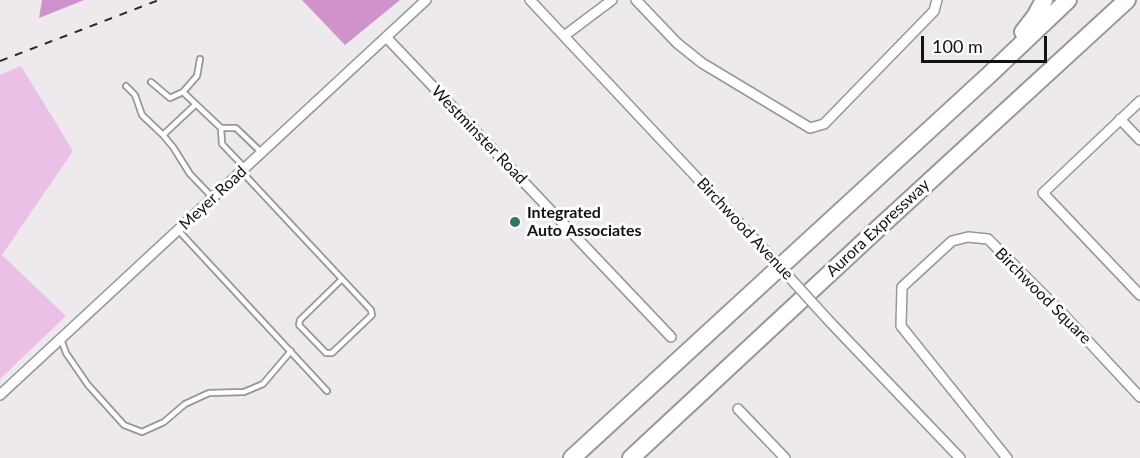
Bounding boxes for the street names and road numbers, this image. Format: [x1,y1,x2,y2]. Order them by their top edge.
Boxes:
street label: Westminster Road [427,82,531,188]
street label: Meyer Road [175,162,251,234]
street label: Birchwood Avenue [693,174,797,284]
street label: Aurora Expressway [822,175,934,281]
street label: Birchwood Square [991,244,1095,348]

